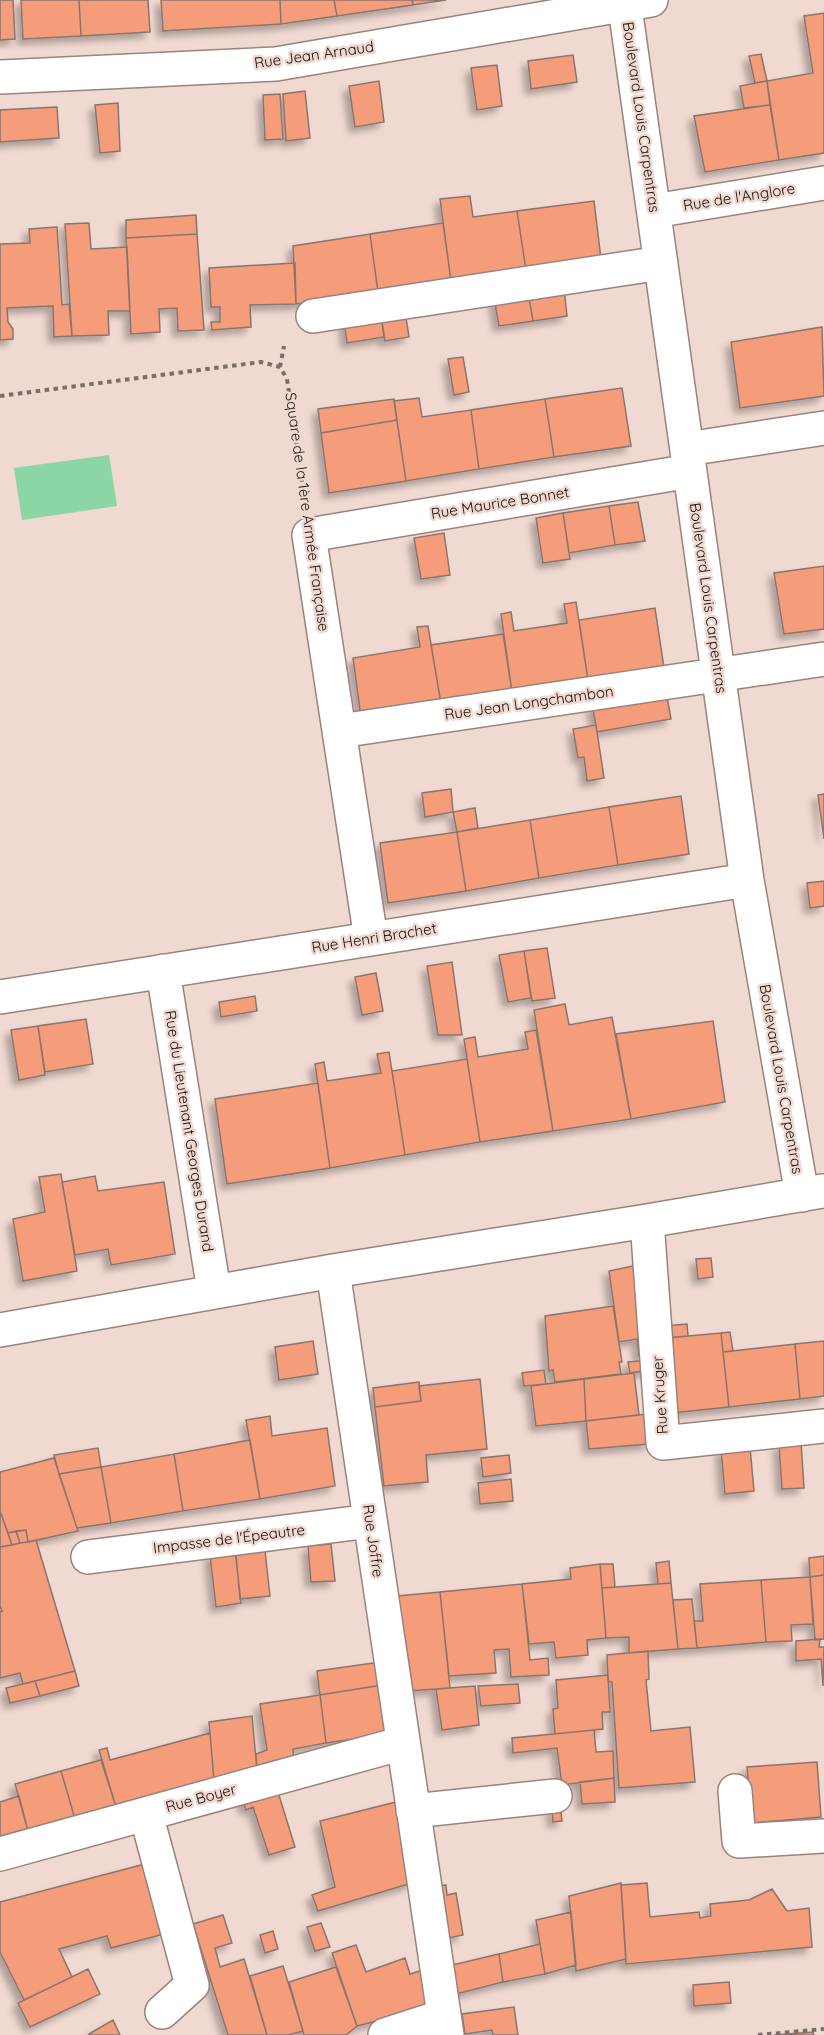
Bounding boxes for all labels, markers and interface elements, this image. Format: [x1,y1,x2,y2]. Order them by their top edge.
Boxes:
street label: Boulevard Louis Carpentras [619,20,664,213]
street label: Rue Jean Arnaud [253,37,375,72]
street label: Rue de l'Anglore [682,178,796,215]
street label: Square de la 1ère Armée Française [281,391,334,633]
street label: Rue Maurice Bonnet [429,482,571,523]
street label: Boulevard Louis Carpentras [686,501,731,694]
street label: Rue Jean Longchambon [443,681,615,724]
street label: Rue Henri Brachet [310,918,438,957]
street label: Boulevard Louis Carpentras [755,983,808,1175]
street label: Rue du Lieutenant Georges Durand [161,1009,218,1253]
street label: Rue Kruger [647,1355,672,1435]
street label: Rue Joffre [359,1503,388,1579]
street label: Impasse de l'Épeautre [152,1520,306,1557]
street label: Rue Boyer [163,1779,239,1816]

